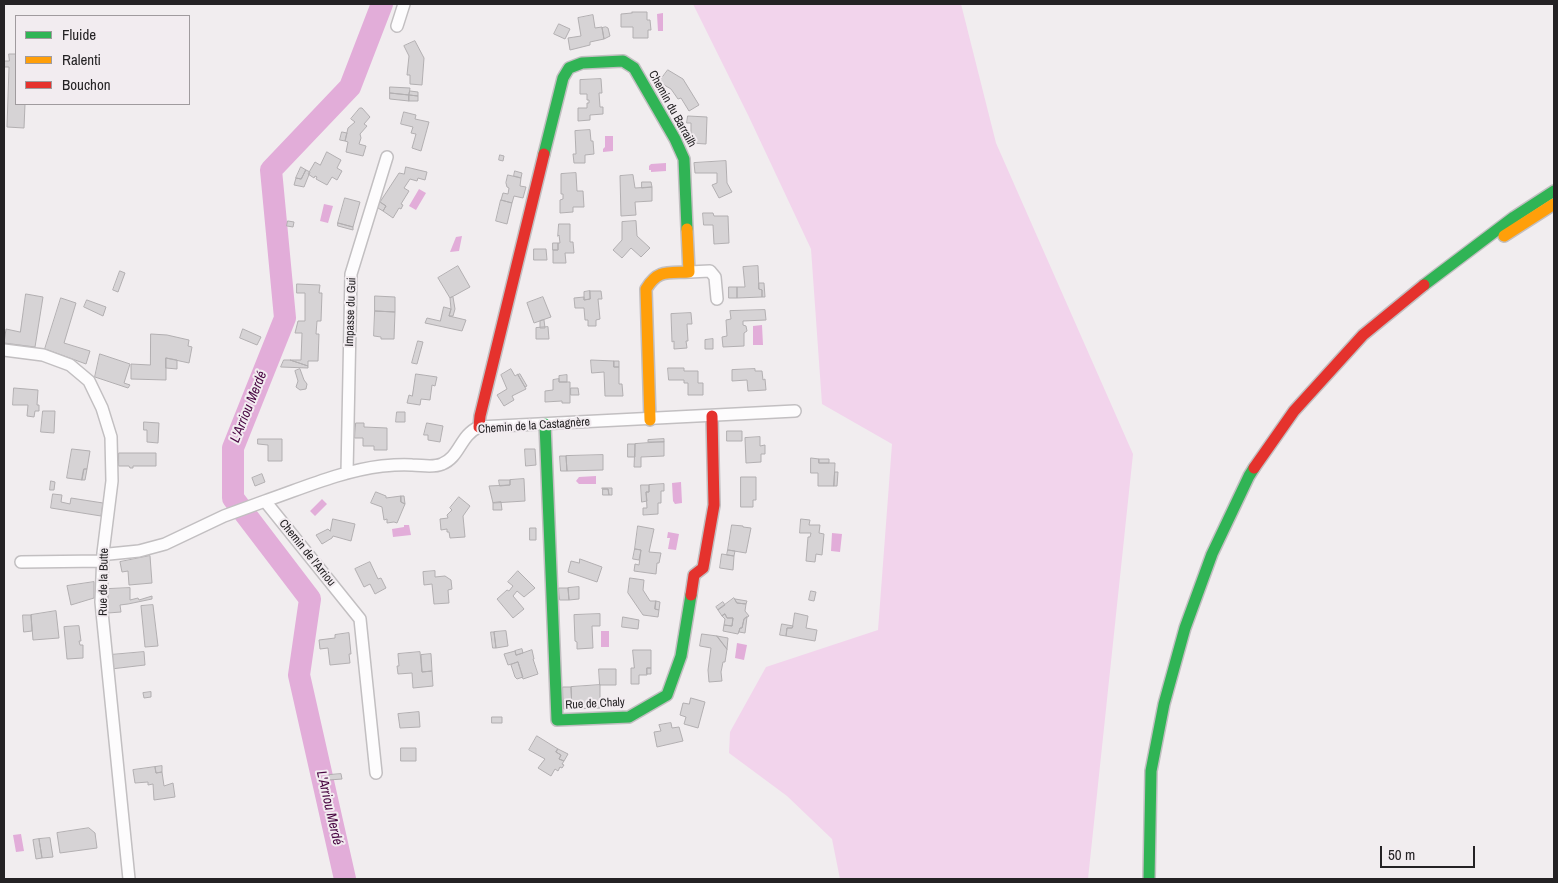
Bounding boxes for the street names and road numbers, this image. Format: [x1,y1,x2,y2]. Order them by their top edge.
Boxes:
street label: Chemin du Barrailh [645,68,699,150]
street label: Impasse du Gui [343,277,359,347]
street label: Chemin de la Castagnère [478,415,590,437]
street label: Chemin de l'Arriou [276,517,338,589]
street label: Rue de la Butte [96,548,112,616]
street label: Rue de Chaly [565,695,625,713]

